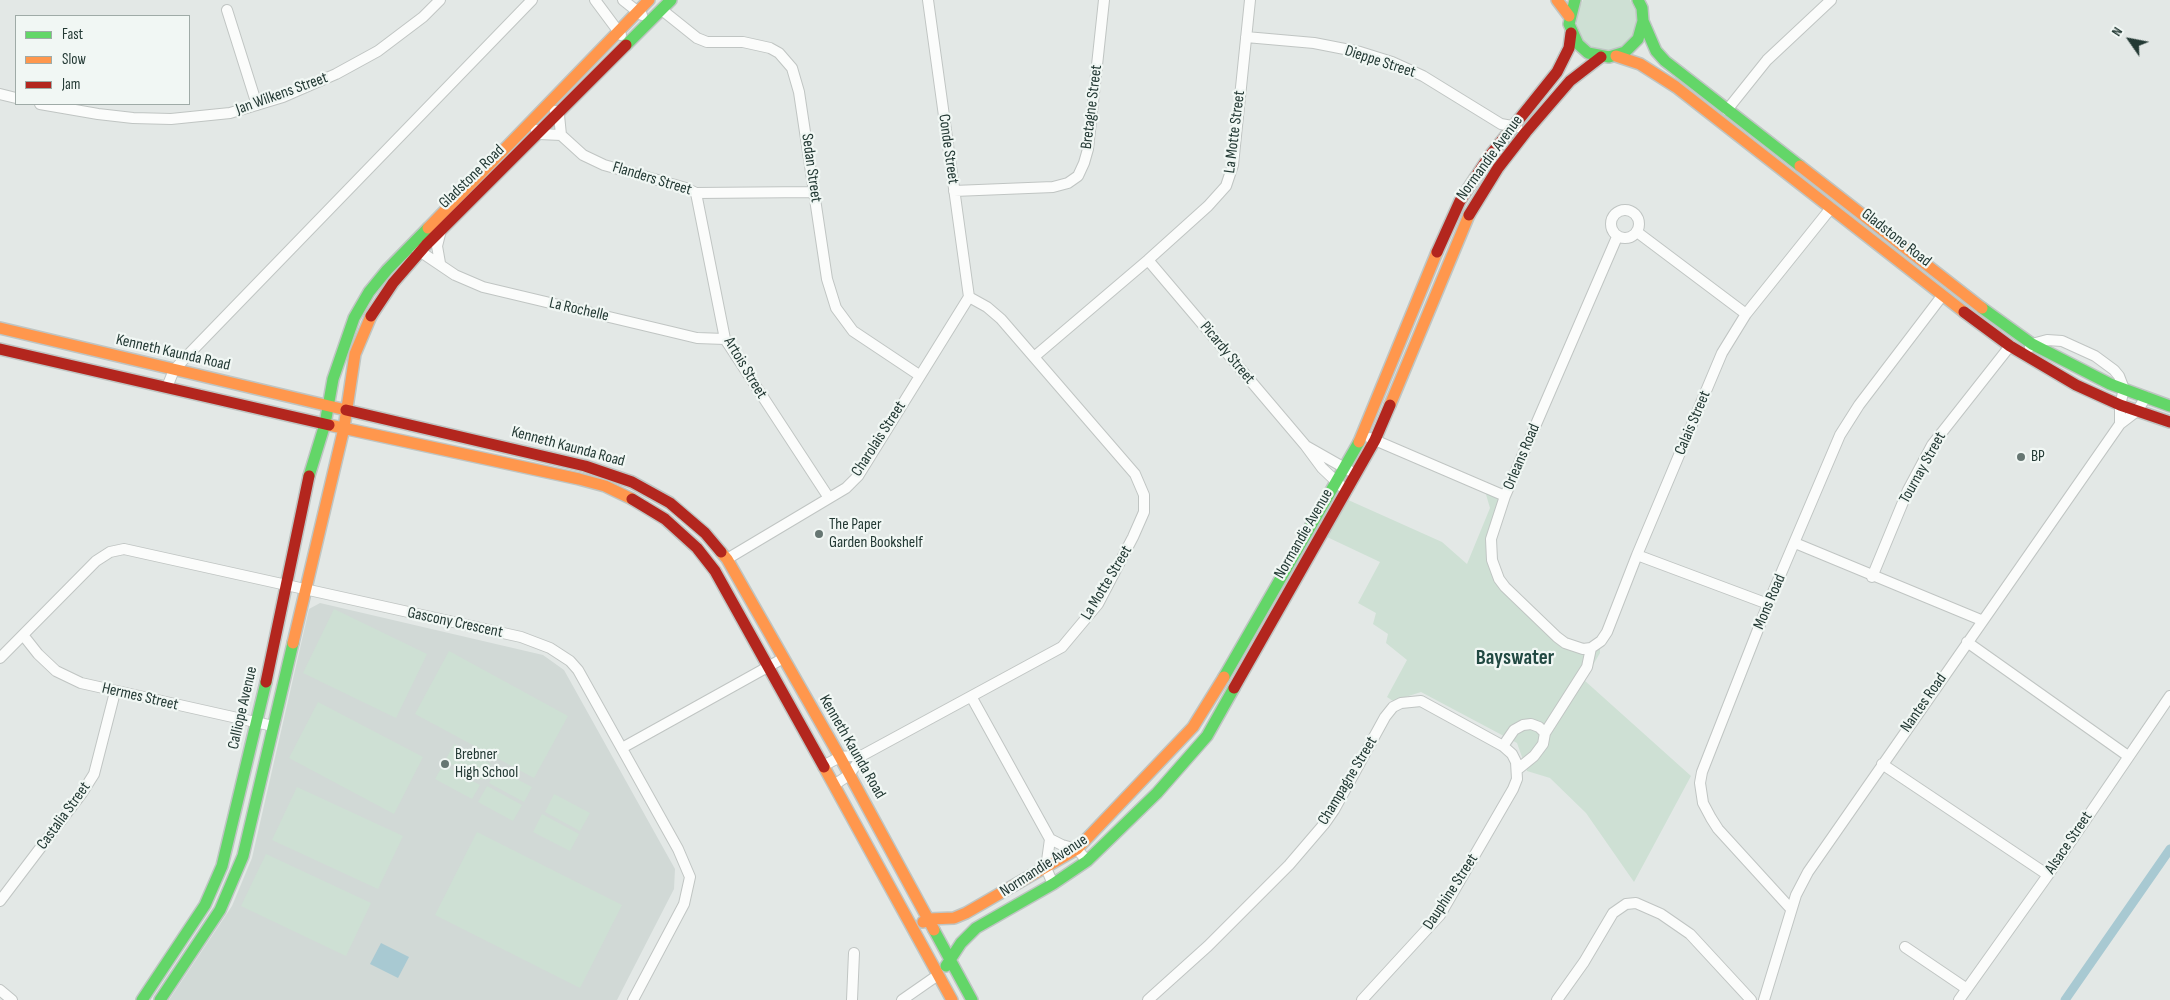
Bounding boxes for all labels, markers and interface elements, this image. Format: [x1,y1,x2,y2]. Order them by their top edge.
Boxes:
legend [15,15,190,105]
north arrow [2105,15,2155,65]
text: N [2108,24,2126,39]
text: Fast [62,25,83,44]
street label: Dieppe Street [1342,42,1418,82]
text: Slow [62,50,86,69]
street label: Bretagne Street [1077,64,1107,150]
street label: Jan Wilkens Street [233,68,331,120]
text: Jam [62,75,80,94]
street label: La Motte Street [1220,90,1250,174]
street label: Normandie Avenue [1453,112,1527,204]
street label: Conde Street [934,113,962,185]
street label: Sedan Street [797,132,825,204]
street label: Gladstone Road [435,141,509,213]
street label: Flanders Street [610,158,694,200]
street label: Gladstone Road [1857,205,1935,271]
street label: La Rochelle [547,294,611,326]
street label: Picardy Street [1195,318,1259,388]
street label: Kenneth Kaunda Road [114,331,232,375]
street label: Artois Street [719,334,771,402]
street label: Calais Street [1671,388,1715,458]
street label: Charolais Street [848,398,910,480]
street label: Orleans Road [1500,421,1544,493]
street label: Kenneth Kaunda Road [509,423,627,471]
street label: Tournay Street [1896,429,1950,507]
place label: BP [2031,447,2045,467]
marker: BP [2015,451,2027,463]
street label: Normandie Avenue [1271,486,1337,582]
place label: The Paper Garden Bookshelf [829,515,923,553]
marker: The Paper Garden Bookshelf [813,528,825,540]
street label: La Motte Street [1077,542,1137,624]
street label: Mons Road [1750,572,1790,632]
street label: Gascony Crescent [406,604,504,642]
district label: Bayswater [1476,646,1554,672]
street label: Calliope Avenue [224,665,262,751]
street label: Nantes Road [1897,670,1951,736]
street label: Hermes Street [100,679,180,715]
street label: Kenneth Kaunda Road [815,692,889,802]
street label: Champagne Street [1314,733,1382,829]
place label: Brebner High School [455,745,518,783]
marker: Brebner High School [439,758,451,770]
street label: Castalia Street [33,778,95,854]
street label: Alsace Street [2041,808,2097,878]
street label: Normandie Avenue [997,831,1091,901]
street label: Dauphine Street [1419,850,1483,934]

